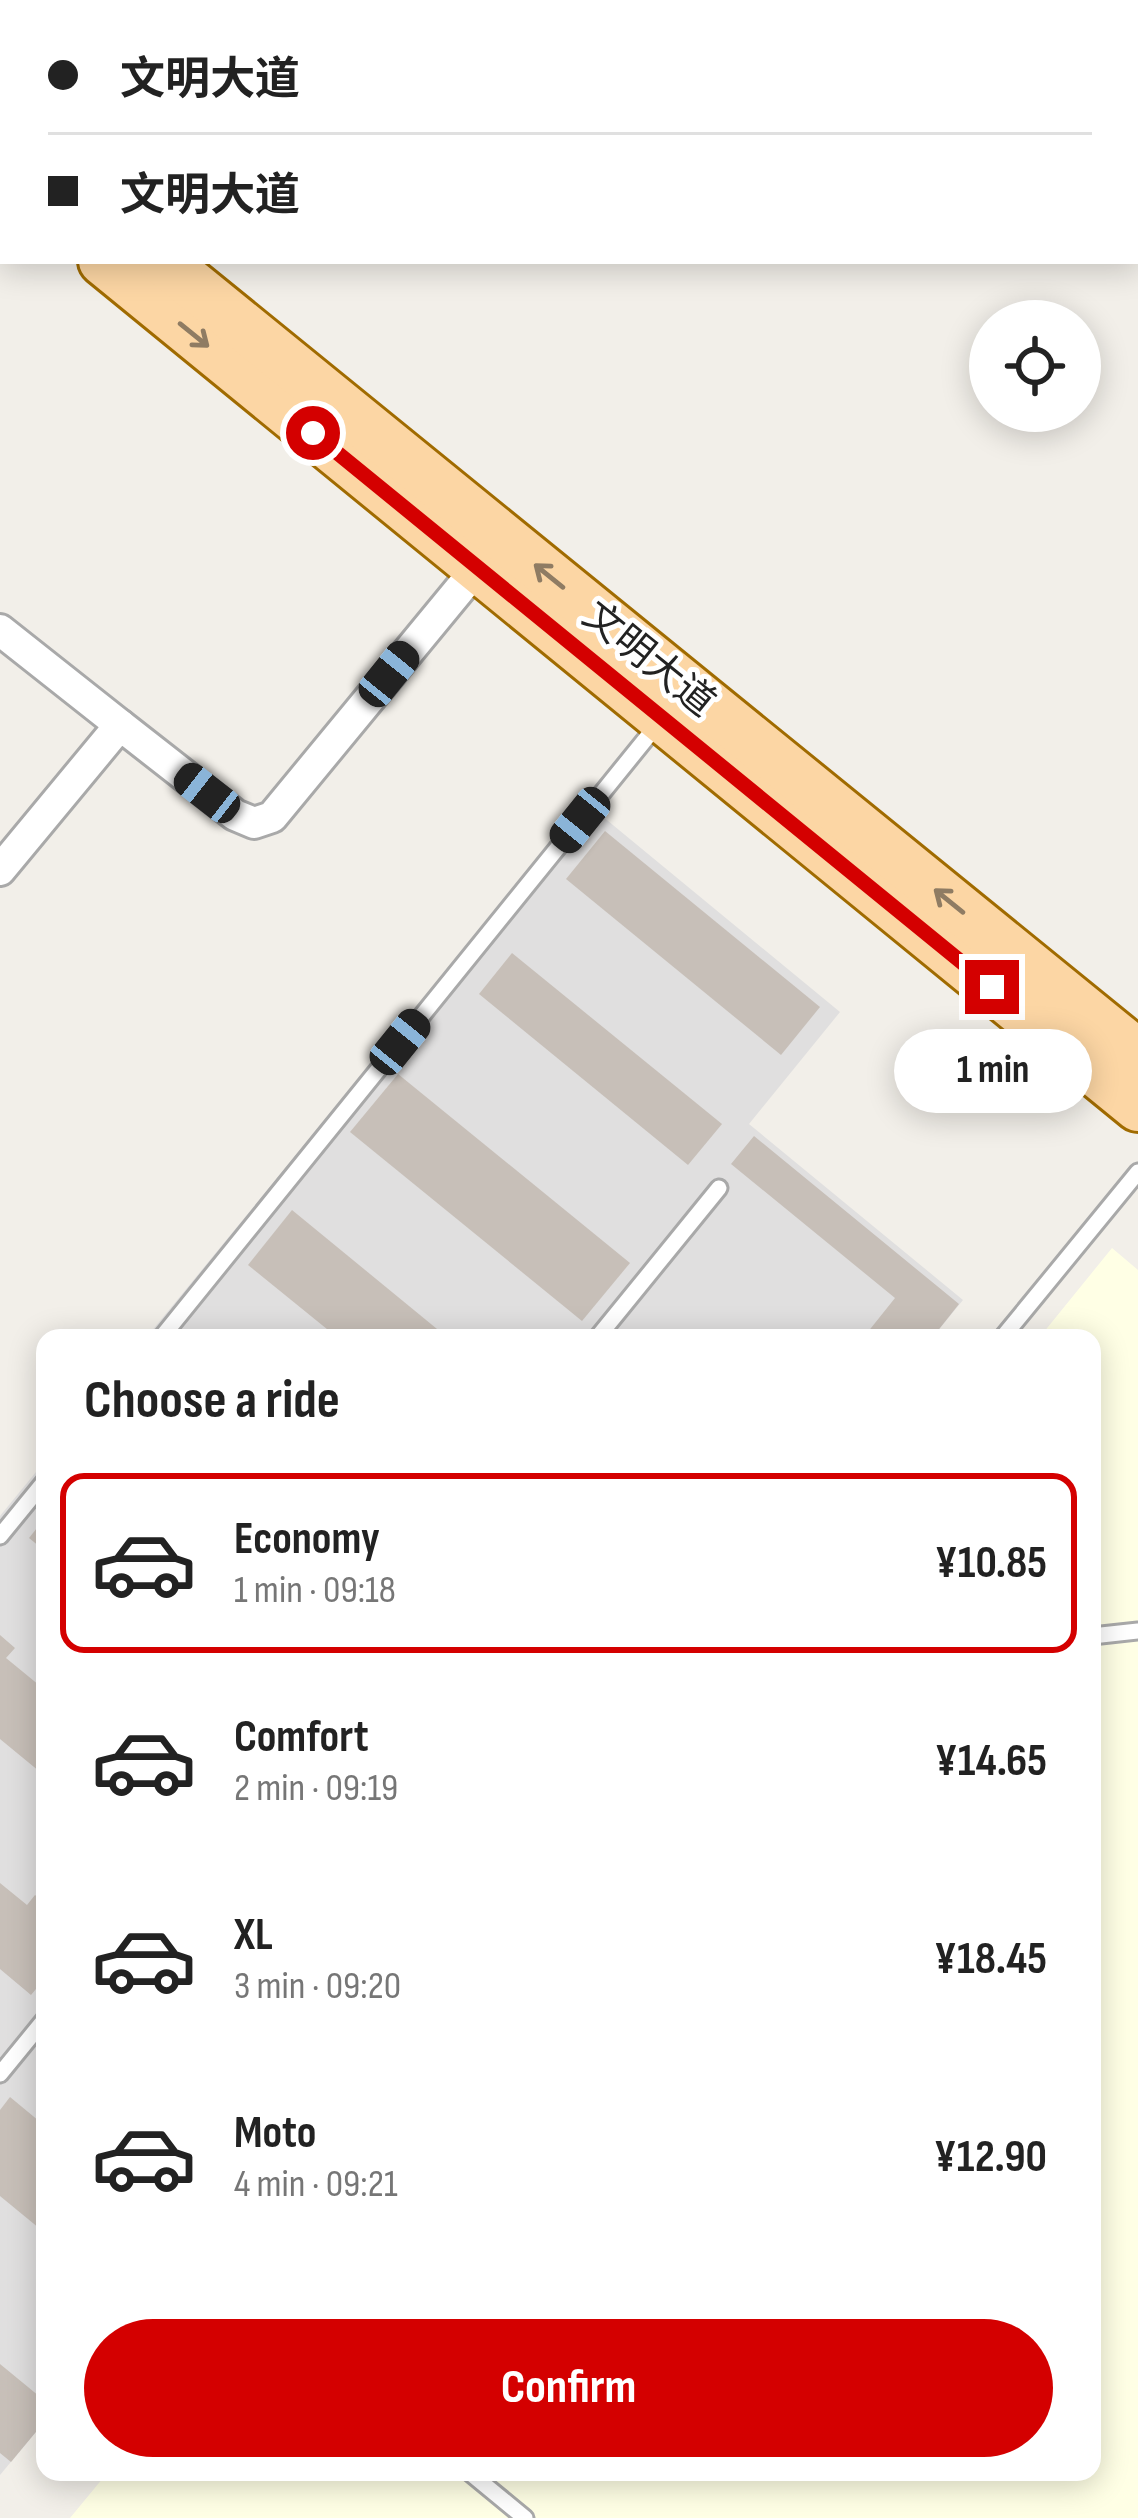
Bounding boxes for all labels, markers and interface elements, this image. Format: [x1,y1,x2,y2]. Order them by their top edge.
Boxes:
text: 文明大道 [120,53,300,108]
text: 文明大道 [120,169,300,224]
map controls [969,300,1101,432]
button: locate [969,300,1101,432]
one-way arrow [178,321,209,348]
route start [286,406,340,460]
one-way arrow [533,563,565,590]
street label: 文明大道 [573,593,724,727]
car [352,635,426,713]
car [168,757,246,829]
car [543,781,617,859]
one-way arrow [934,889,966,915]
route end [965,960,1019,1014]
car [363,1003,437,1081]
callout: 1 min [893,1029,1091,1113]
text: 1 min [957,1047,1029,1094]
text: Choose a ride [84,1368,340,1433]
icon: car [90,1509,198,1617]
text: Economy [234,1512,380,1567]
text: ¥10.85 [935,1536,1047,1591]
text: 1 min · 09:18 [234,1567,396,1614]
icon: car [90,1707,198,1815]
text: Comfort [234,1710,369,1765]
text: ¥14.65 [935,1734,1047,1789]
text: 2 min · 09:19 [234,1765,398,1812]
icon: car [90,1905,198,2013]
text: XL [234,1908,273,1963]
text: ¥18.45 [934,1932,1047,1987]
text: 3 min · 09:20 [234,1963,401,2010]
icon: car [90,2103,198,2211]
text: Moto [234,2106,316,2161]
text: ¥12.90 [934,2130,1047,2185]
text: 4 min · 09:21 [234,2161,398,2208]
button: Confirm [84,2319,1053,2457]

